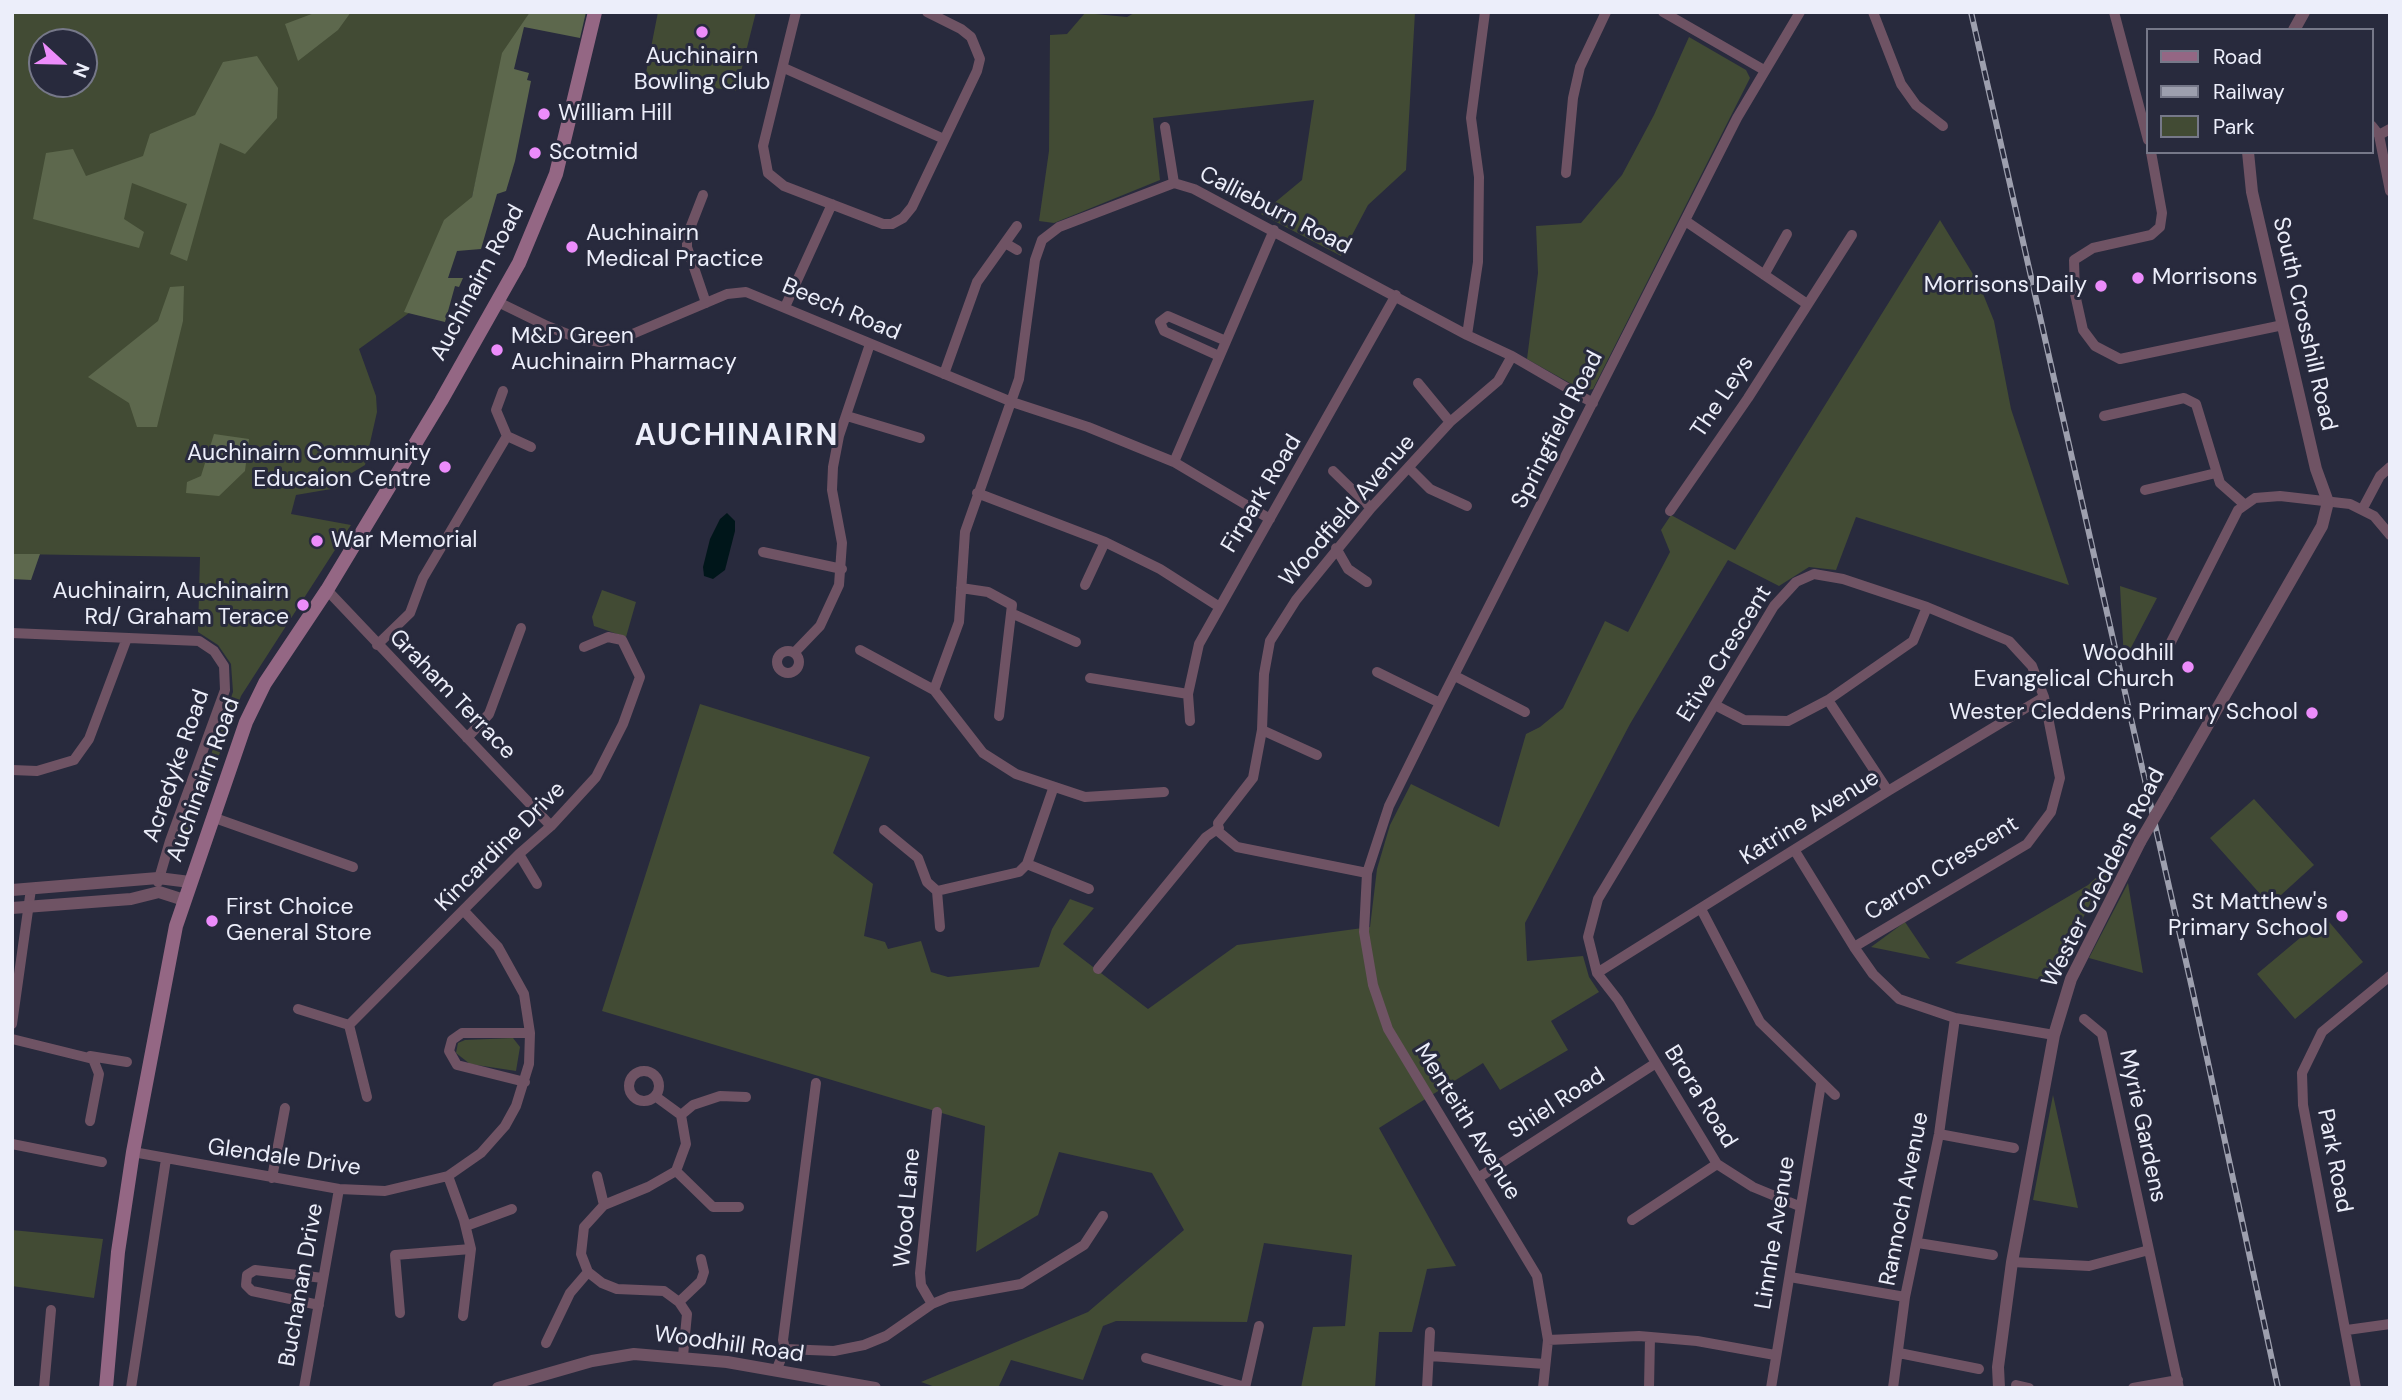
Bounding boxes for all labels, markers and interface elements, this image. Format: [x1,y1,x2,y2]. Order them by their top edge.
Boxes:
marker: Auchinairn Bowling Club [694,24,710,40]
north arrow [28,28,98,98]
legend [2146,28,2374,154]
place label: Auchinairn Bowling Club [634,43,770,97]
text: Road [2213,43,2262,71]
text: N [67,59,95,81]
text: Railway [2213,78,2285,106]
place label: William Hill [558,100,672,128]
marker: William Hill [536,106,552,122]
text: Park [2213,113,2254,141]
place label: Scotmid [549,139,638,167]
marker: Scotmid [527,145,543,161]
street label: Callieburn Road [1194,161,1356,261]
street label: Auchinairn Road [425,200,531,366]
street label: South Crosshill Road [2266,214,2342,434]
place label: Auchinairn Medical Practice [586,220,763,274]
marker: Auchinairn Medical Practice [564,239,580,255]
place label: Morrisons [2152,264,2257,292]
marker: Morrisons [2130,270,2146,286]
place label: Morrisons Daily [1924,272,2087,300]
street label: Beech Road [778,273,904,347]
marker: Morrisons Daily [2093,278,2109,294]
place label: M&D Green Auchinairn Pharmacy [511,323,737,377]
marker: M&D Green Auchinairn Pharmacy [489,342,505,358]
street label: Springfield Road [1506,347,1610,513]
street label: The Leys [1685,351,1761,443]
district label: AUCHINAIRN [636,419,838,455]
street label: Woodfield Avenue [1274,429,1422,593]
street label: Firpark Road [1216,430,1308,558]
place label: Auchinairn Community Educaion Centre [187,440,431,494]
marker: Auchinairn Community Educaion Centre [437,459,453,475]
place label: War Memorial [331,527,477,555]
marker: War Memorial [309,533,325,549]
place label: Auchinairn, Auchinairn Rd/ Graham Terace [53,578,289,632]
street label: Etive Crescent [1672,581,1778,727]
marker: Auchinairn, Auchinairn Rd/ Graham Terace [295,597,311,613]
street label: Graham Terrace [383,624,521,766]
place label: Woodhill Evangelical Church [1973,640,2174,694]
marker: Woodhill Evangelical Church [2180,659,2196,675]
street label: Acredyke Road [138,686,216,846]
street label: Auchinairn Road [161,694,247,866]
place label: Wester Cleddens Primary School [1949,699,2298,727]
marker: Wester Cleddens Primary School [2304,705,2320,721]
street label: Katrine Avenue [1735,764,1885,872]
street label: Wester Cleddens Road [2037,764,2171,992]
street label: Kincardine Drive [430,776,572,918]
street label: Carron Crescent [1860,811,2024,927]
place label: St Matthew's Primary School [2168,889,2328,943]
place label: First Choice General Store [226,894,372,948]
marker: St Matthew's Primary School [2334,908,2350,924]
marker: First Choice General Store [204,913,220,929]
street label: Menteith Avenue [1408,1039,1526,1205]
street label: Brora Road [1657,1040,1743,1154]
street label: Myrie Gardens [2112,1047,2172,1205]
street label: Shiel Road [1503,1062,1611,1146]
street label: Park Road [2310,1107,2358,1215]
street label: Rannoch Avenue [1875,1110,1935,1288]
street label: Glendale Drive [206,1134,362,1182]
street label: Wood Lane [889,1147,927,1269]
street label: Linnhe Avenue [1750,1154,1802,1312]
street label: Buchanan Drive [274,1201,330,1369]
street label: Woodhill Road [652,1321,806,1369]

